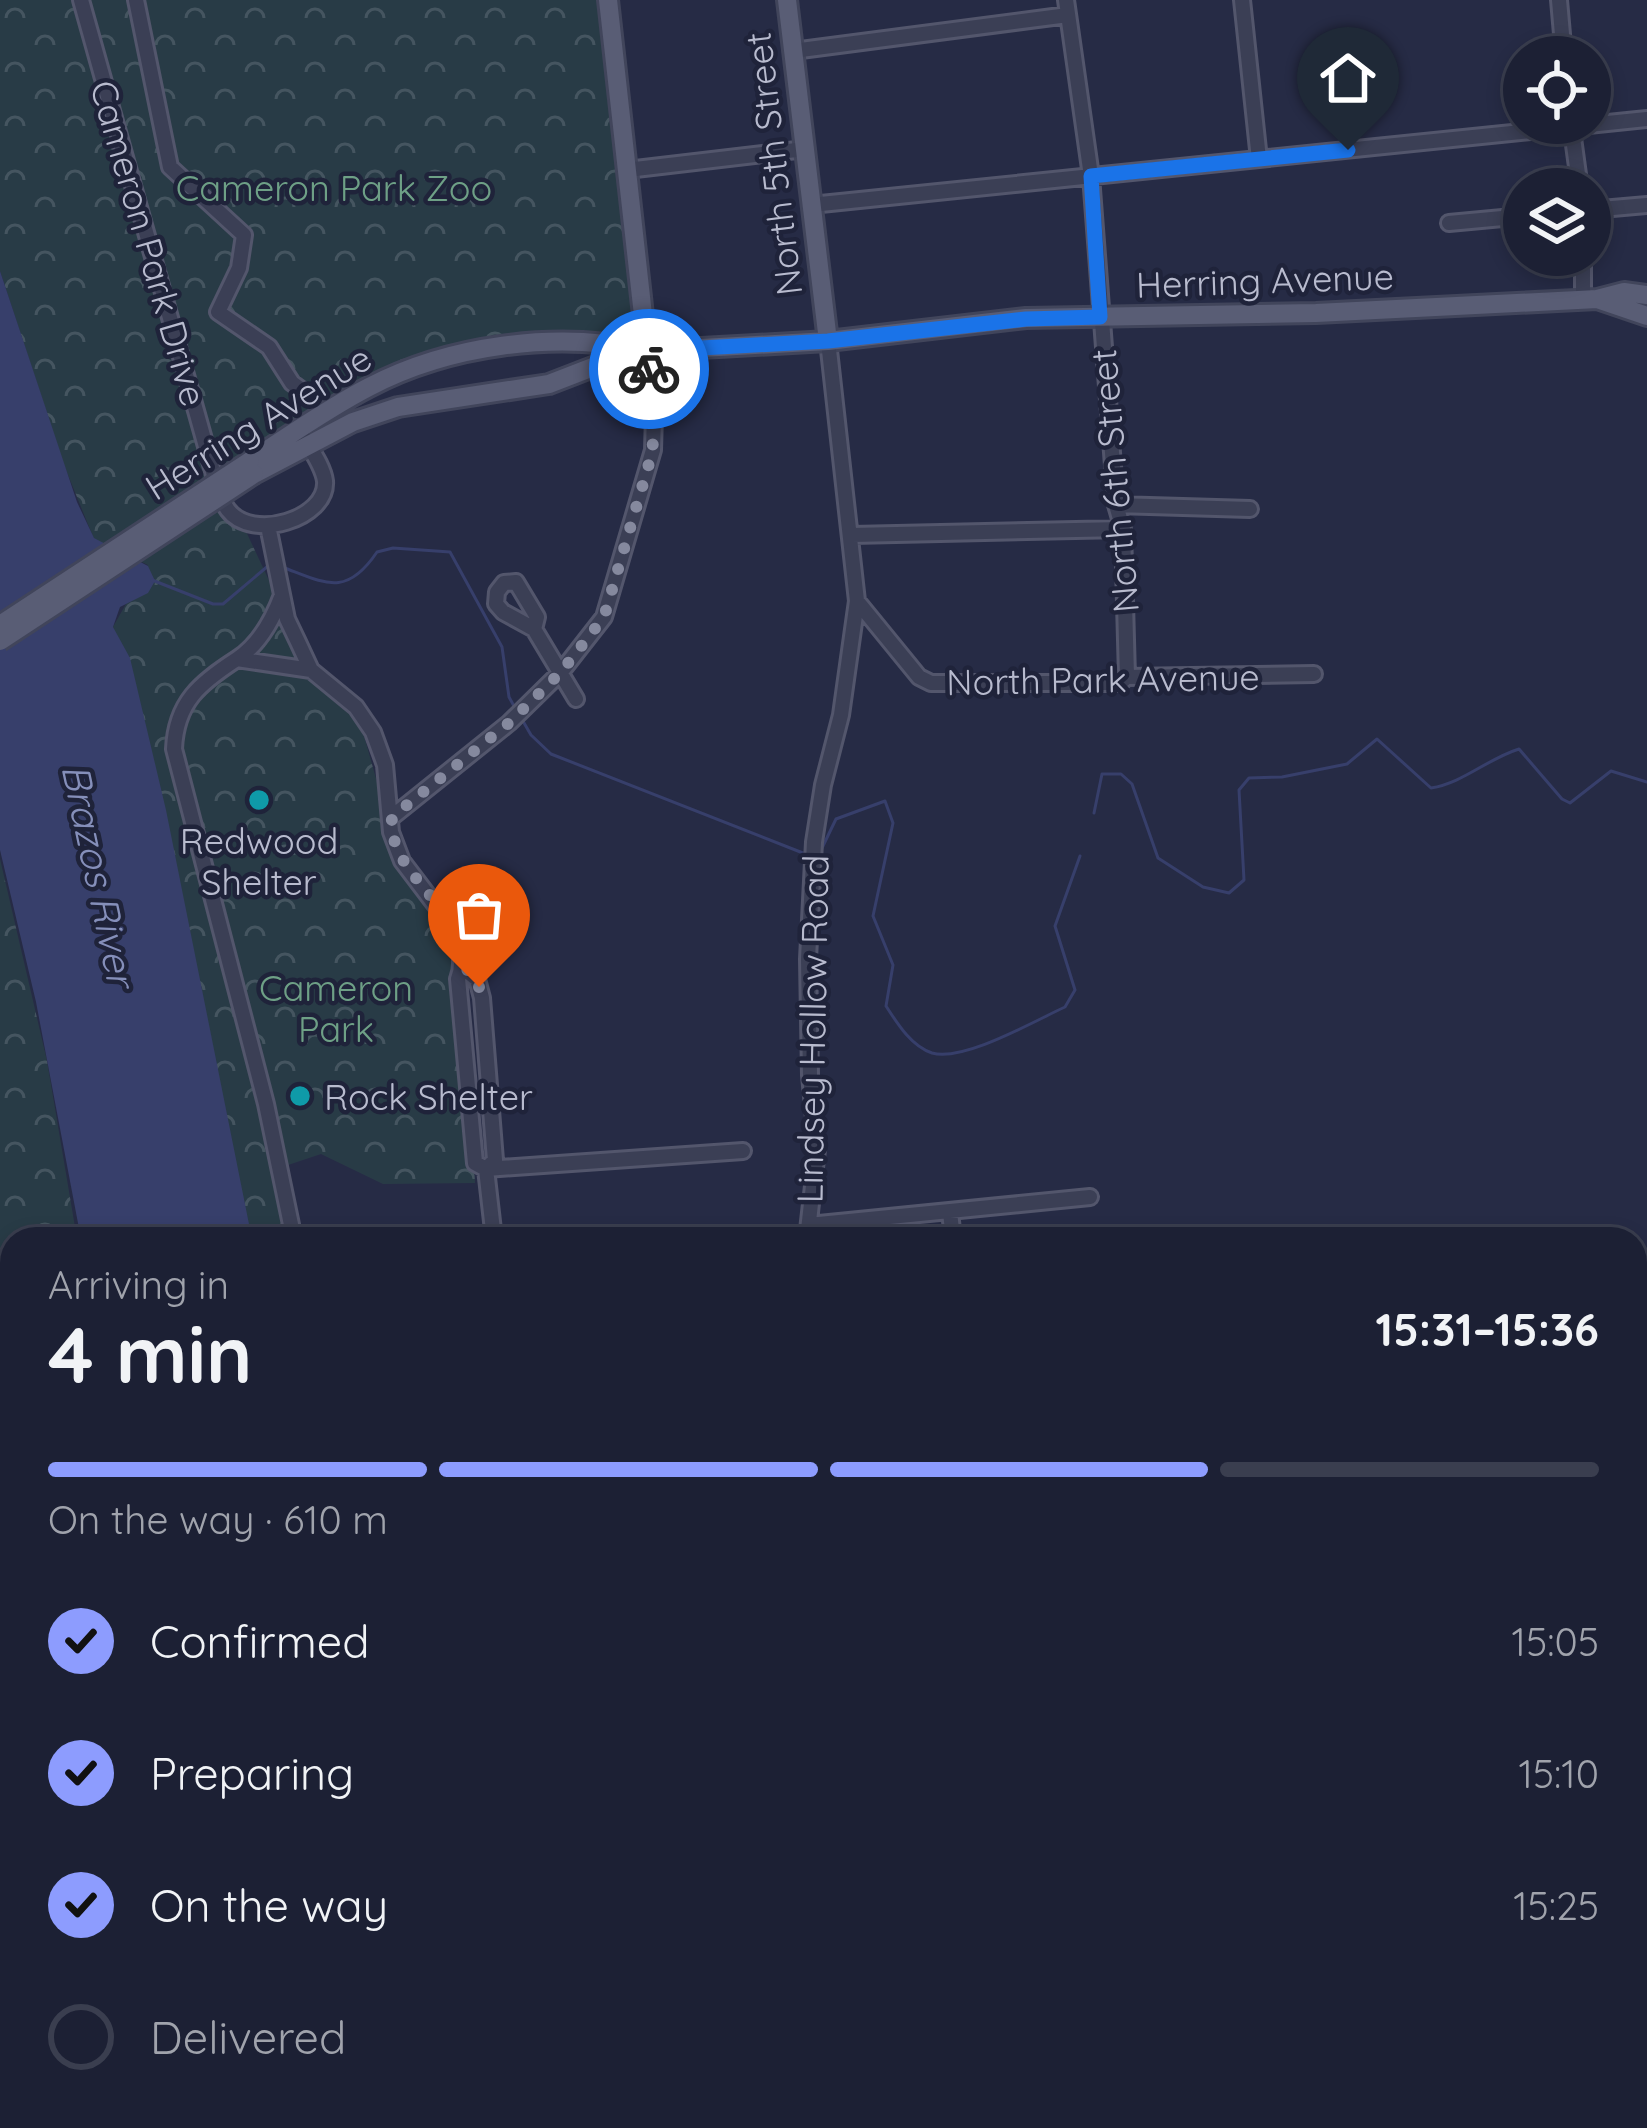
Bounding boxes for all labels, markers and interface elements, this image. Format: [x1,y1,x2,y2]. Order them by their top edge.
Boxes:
pin [1297,27,1399,150]
street label: North 5th Street [735,30,811,298]
map controls [1503,36,1611,276]
button: locate [1503,36,1611,144]
icon: home [1315,45,1381,111]
street label: Cameron Park Drive [81,75,217,411]
park label: Cameron Park Zoo [176,165,492,210]
button: layers [1503,168,1611,276]
street label: Herring Avenue [1135,253,1395,307]
courier [589,309,709,429]
street label: Herring Avenue [137,335,379,509]
icon: bike [616,336,682,402]
street label: North 6th Street [1080,347,1148,615]
street label: North Park Avenue [946,654,1260,704]
water label: Brazos River [52,759,148,996]
marker: Redwood Shelter [246,787,272,813]
place label: Redwood Shelter [180,818,338,904]
street label: Lindsey Hollow Road [786,854,838,1204]
pin [428,864,530,987]
icon: bag [446,882,512,948]
park label: Cameron Park [259,965,413,1051]
place label: Rock Shelter [324,1074,533,1119]
marker: Rock Shelter [287,1083,313,1109]
text: Arriving in [48,1260,229,1309]
text: 15:31–15:36 [1375,1301,1599,1357]
text: 4 min [48,1305,253,1403]
text: On the way · 610 m [48,1495,388,1544]
icon: check [48,1608,114,1674]
text: Confirmed [150,1613,369,1669]
text: 15:05 [1512,1617,1599,1666]
icon: check [48,1740,114,1806]
text: Preparing [150,1745,354,1801]
text: 15:10 [1518,1749,1599,1798]
icon: check [48,1872,114,1938]
text: On the way [150,1877,388,1933]
text: 15:25 [1513,1881,1599,1930]
text: Delivered [150,2009,346,2065]

